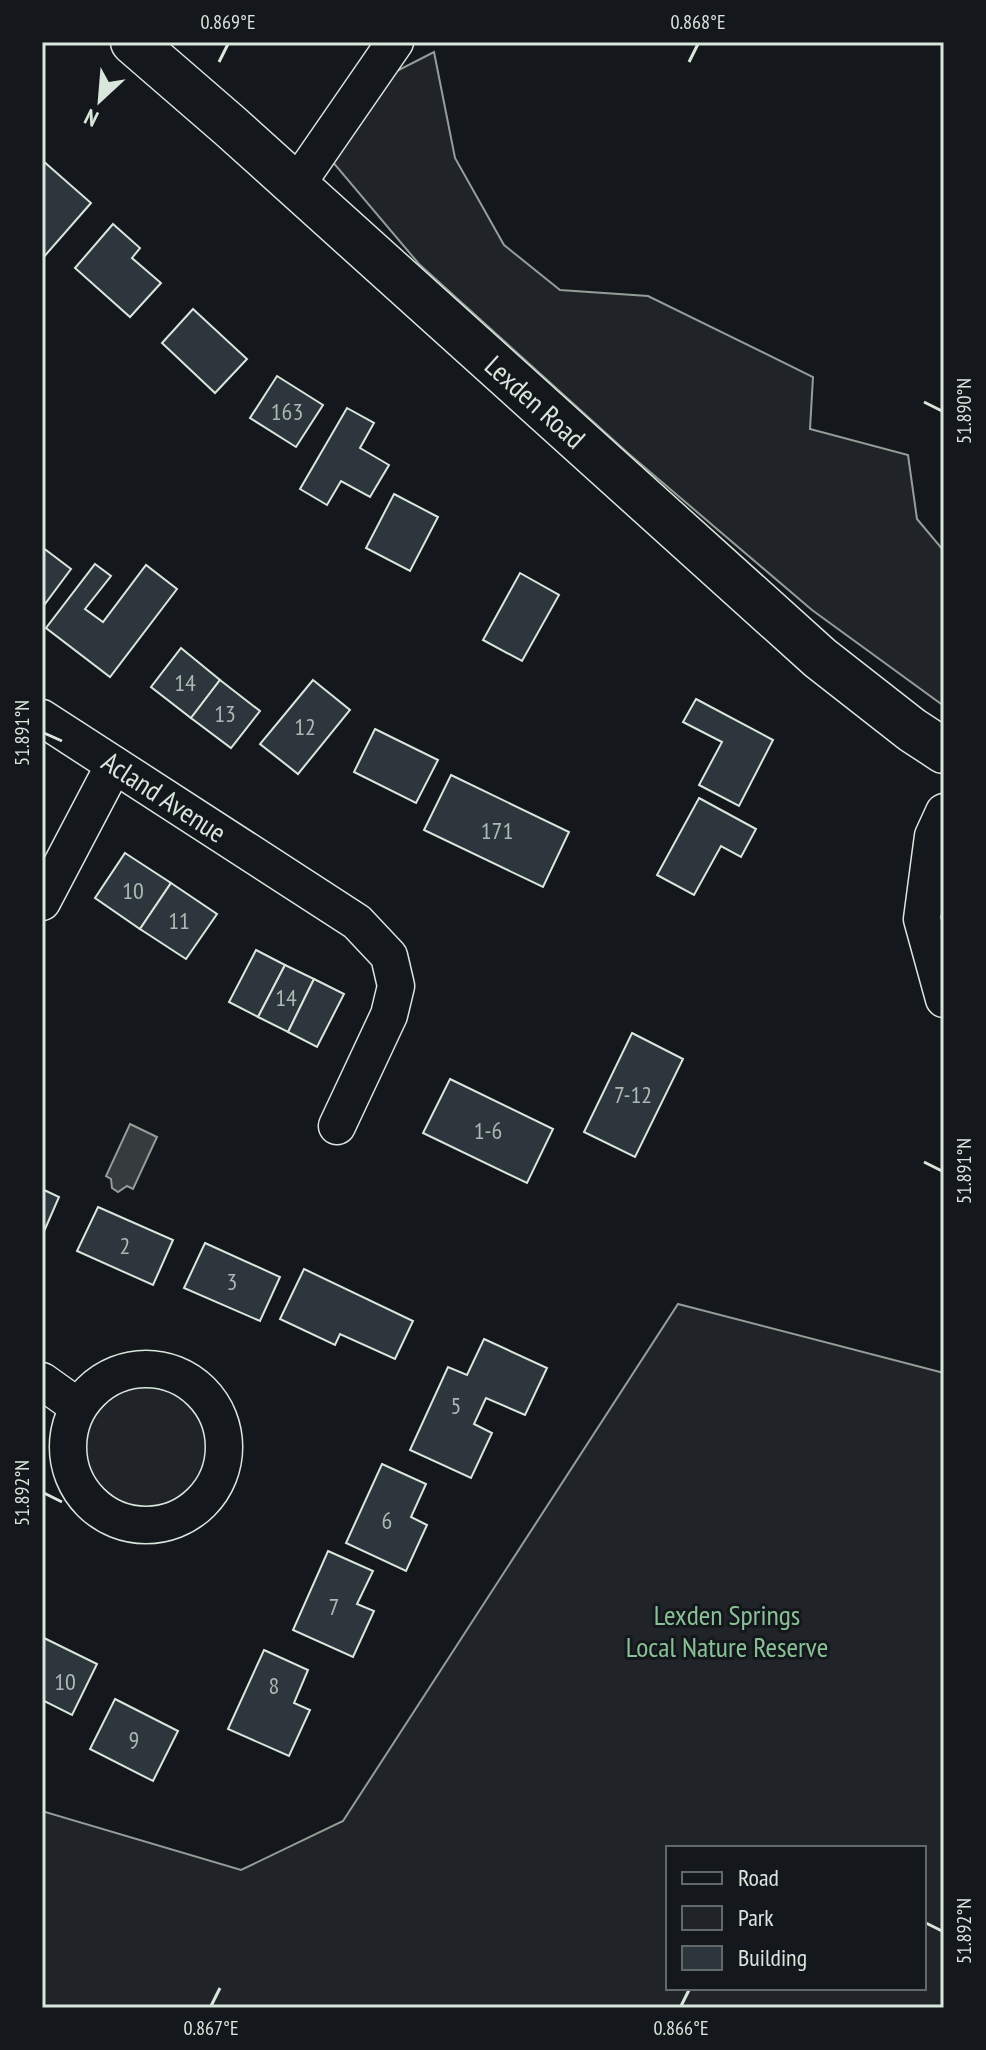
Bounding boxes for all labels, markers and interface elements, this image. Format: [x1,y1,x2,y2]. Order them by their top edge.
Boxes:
text: 0.869°E [201,9,255,35]
text: 0.868°E [671,9,725,35]
north arrow [60,60,140,140]
text: N [80,103,103,133]
street label: Lexden Road [477,347,593,456]
text: 51.890°N [951,378,977,444]
house number: 163 [271,396,303,427]
house number: 14 [174,667,196,698]
house number: 13 [214,698,236,729]
text: 51.891°N [9,700,35,766]
house number: 12 [294,711,316,742]
street label: Acland Avenue [95,743,233,851]
house number: 171 [481,815,513,846]
house number: 10 [122,875,144,906]
house number: 11 [168,905,190,936]
house number: 14 [275,982,297,1013]
house number: 7-12 [614,1079,652,1110]
house number: 1-6 [474,1115,502,1146]
text: 51.891°N [951,1138,977,1204]
house number: 2 [120,1230,130,1261]
house number: 3 [227,1266,237,1297]
house number: 5 [451,1390,461,1421]
text: 51.892°N [9,1460,35,1526]
house number: 6 [382,1505,392,1536]
house number: 7 [329,1591,339,1622]
park label: Lexden Springs Local Nature Reserve [626,1596,828,1665]
house number: 10 [54,1666,76,1697]
house number: 8 [269,1670,279,1701]
house number: 9 [129,1724,139,1755]
legend [666,1846,926,1990]
text: Road [738,1862,779,1893]
text: 51.892°N [951,1898,977,1964]
text: Park [738,1902,774,1933]
text: Building [738,1942,807,1973]
text: 0.867°E [184,2015,238,2041]
text: 0.866°E [654,2015,708,2041]

